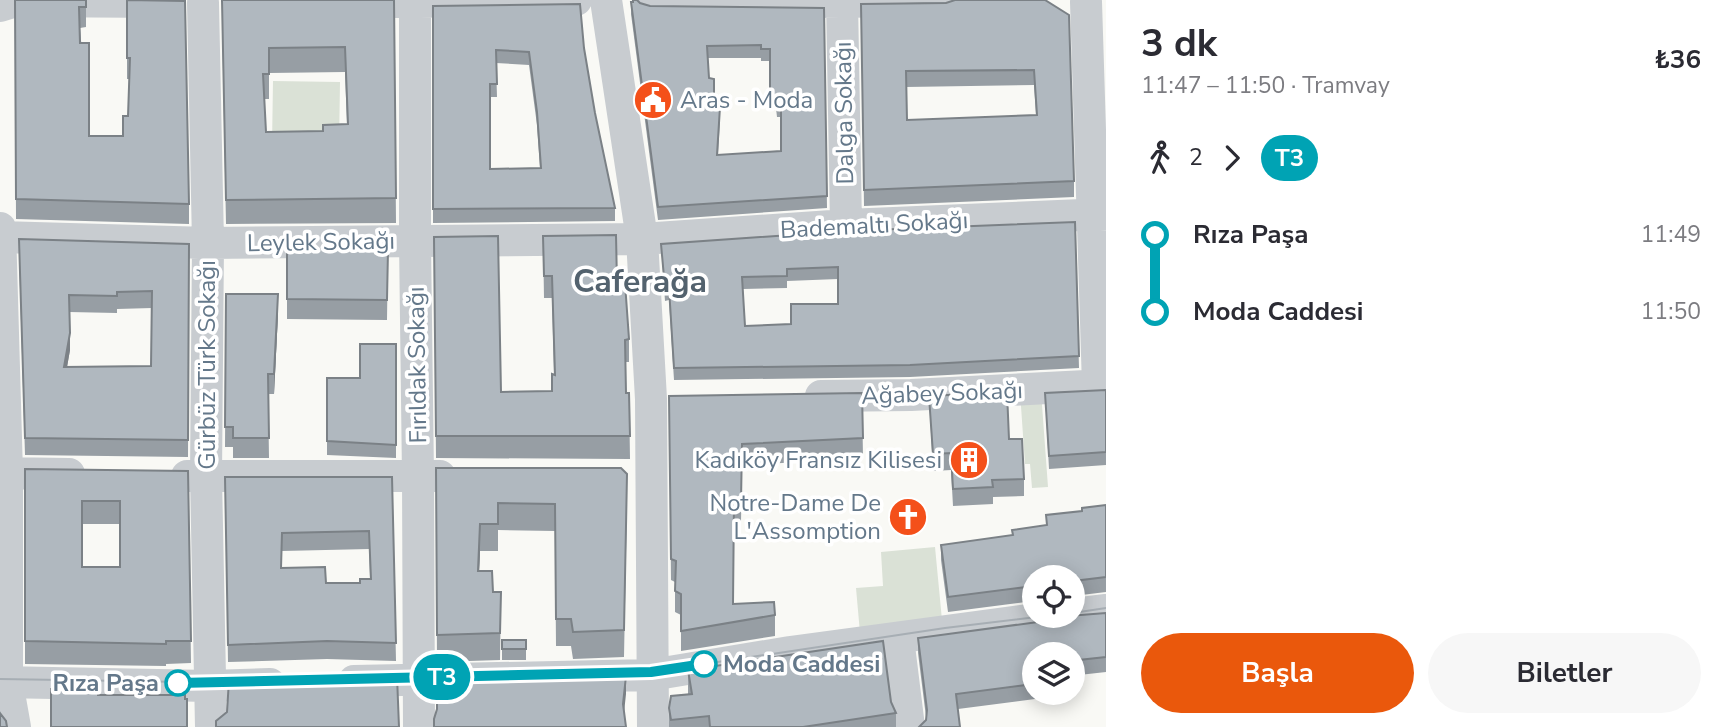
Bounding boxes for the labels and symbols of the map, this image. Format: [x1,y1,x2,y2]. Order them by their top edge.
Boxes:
street label: Dalga Sokağı [827,41,861,185]
public building icon: Aras - Moda [632,79,674,121]
place label: Aras - Moda [680,84,813,116]
street label: Bademaltı Sokağı [779,204,969,246]
street label: Leylek Sokağı [247,225,395,259]
street label: Gürbüz Türk Sokağı [191,260,223,470]
district label: Caferağa [573,260,707,303]
street label: Fırıldak Sokağı [400,286,434,444]
street label: Ağabey Sokağı [861,374,1023,412]
building icon: Kadıköy Fransız Kilisesi [948,439,990,481]
place label: Kadıköy Fransız Kilisesi [695,444,942,476]
place label: Notre-Dame De L'Assomption [709,487,881,547]
church icon: Notre-Dame De L'Assomption [887,496,929,538]
place label: Moda Caddesi [723,648,880,680]
marker: Moda Caddesi [691,651,717,677]
line badge: T3 [410,654,474,700]
place label: Rıza Paşa [52,667,159,699]
marker: Rıza Paşa [165,670,191,696]

